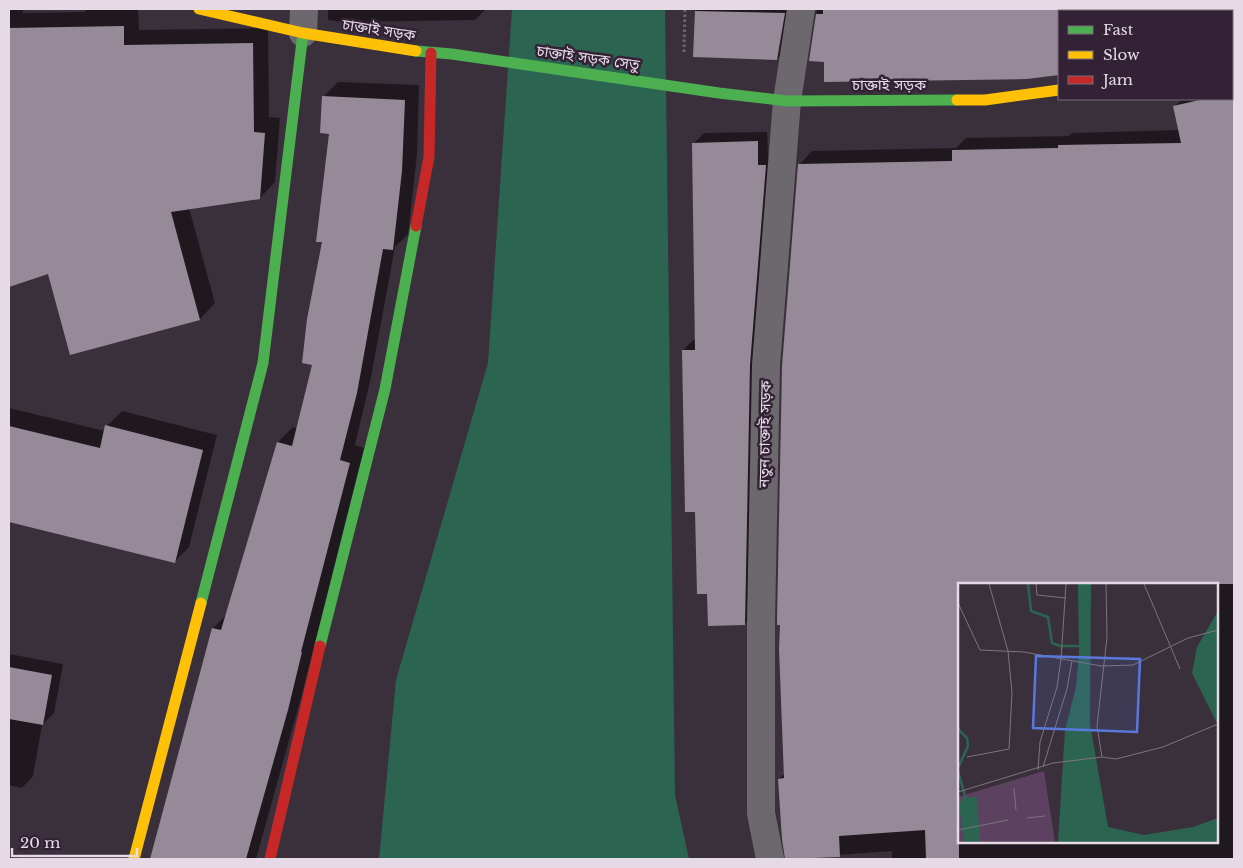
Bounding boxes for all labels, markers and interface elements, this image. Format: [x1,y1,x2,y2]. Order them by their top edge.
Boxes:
legend [1058,10,1233,100]
street label: চাক্তাই সড়ক [340,14,418,45]
text: Fast [1103,20,1134,39]
street label: চাক্তাই সড়ক সেতু [534,41,641,74]
text: Slow [1103,45,1140,64]
text: Jam [1101,70,1133,89]
street label: চাক্তাই সড়ক [851,75,927,94]
street label: নতুন চাক্তাই সড়ক [754,379,775,489]
inset map [958,583,1218,843]
scale bar [12,826,138,858]
text: 20 m [20,833,60,852]

